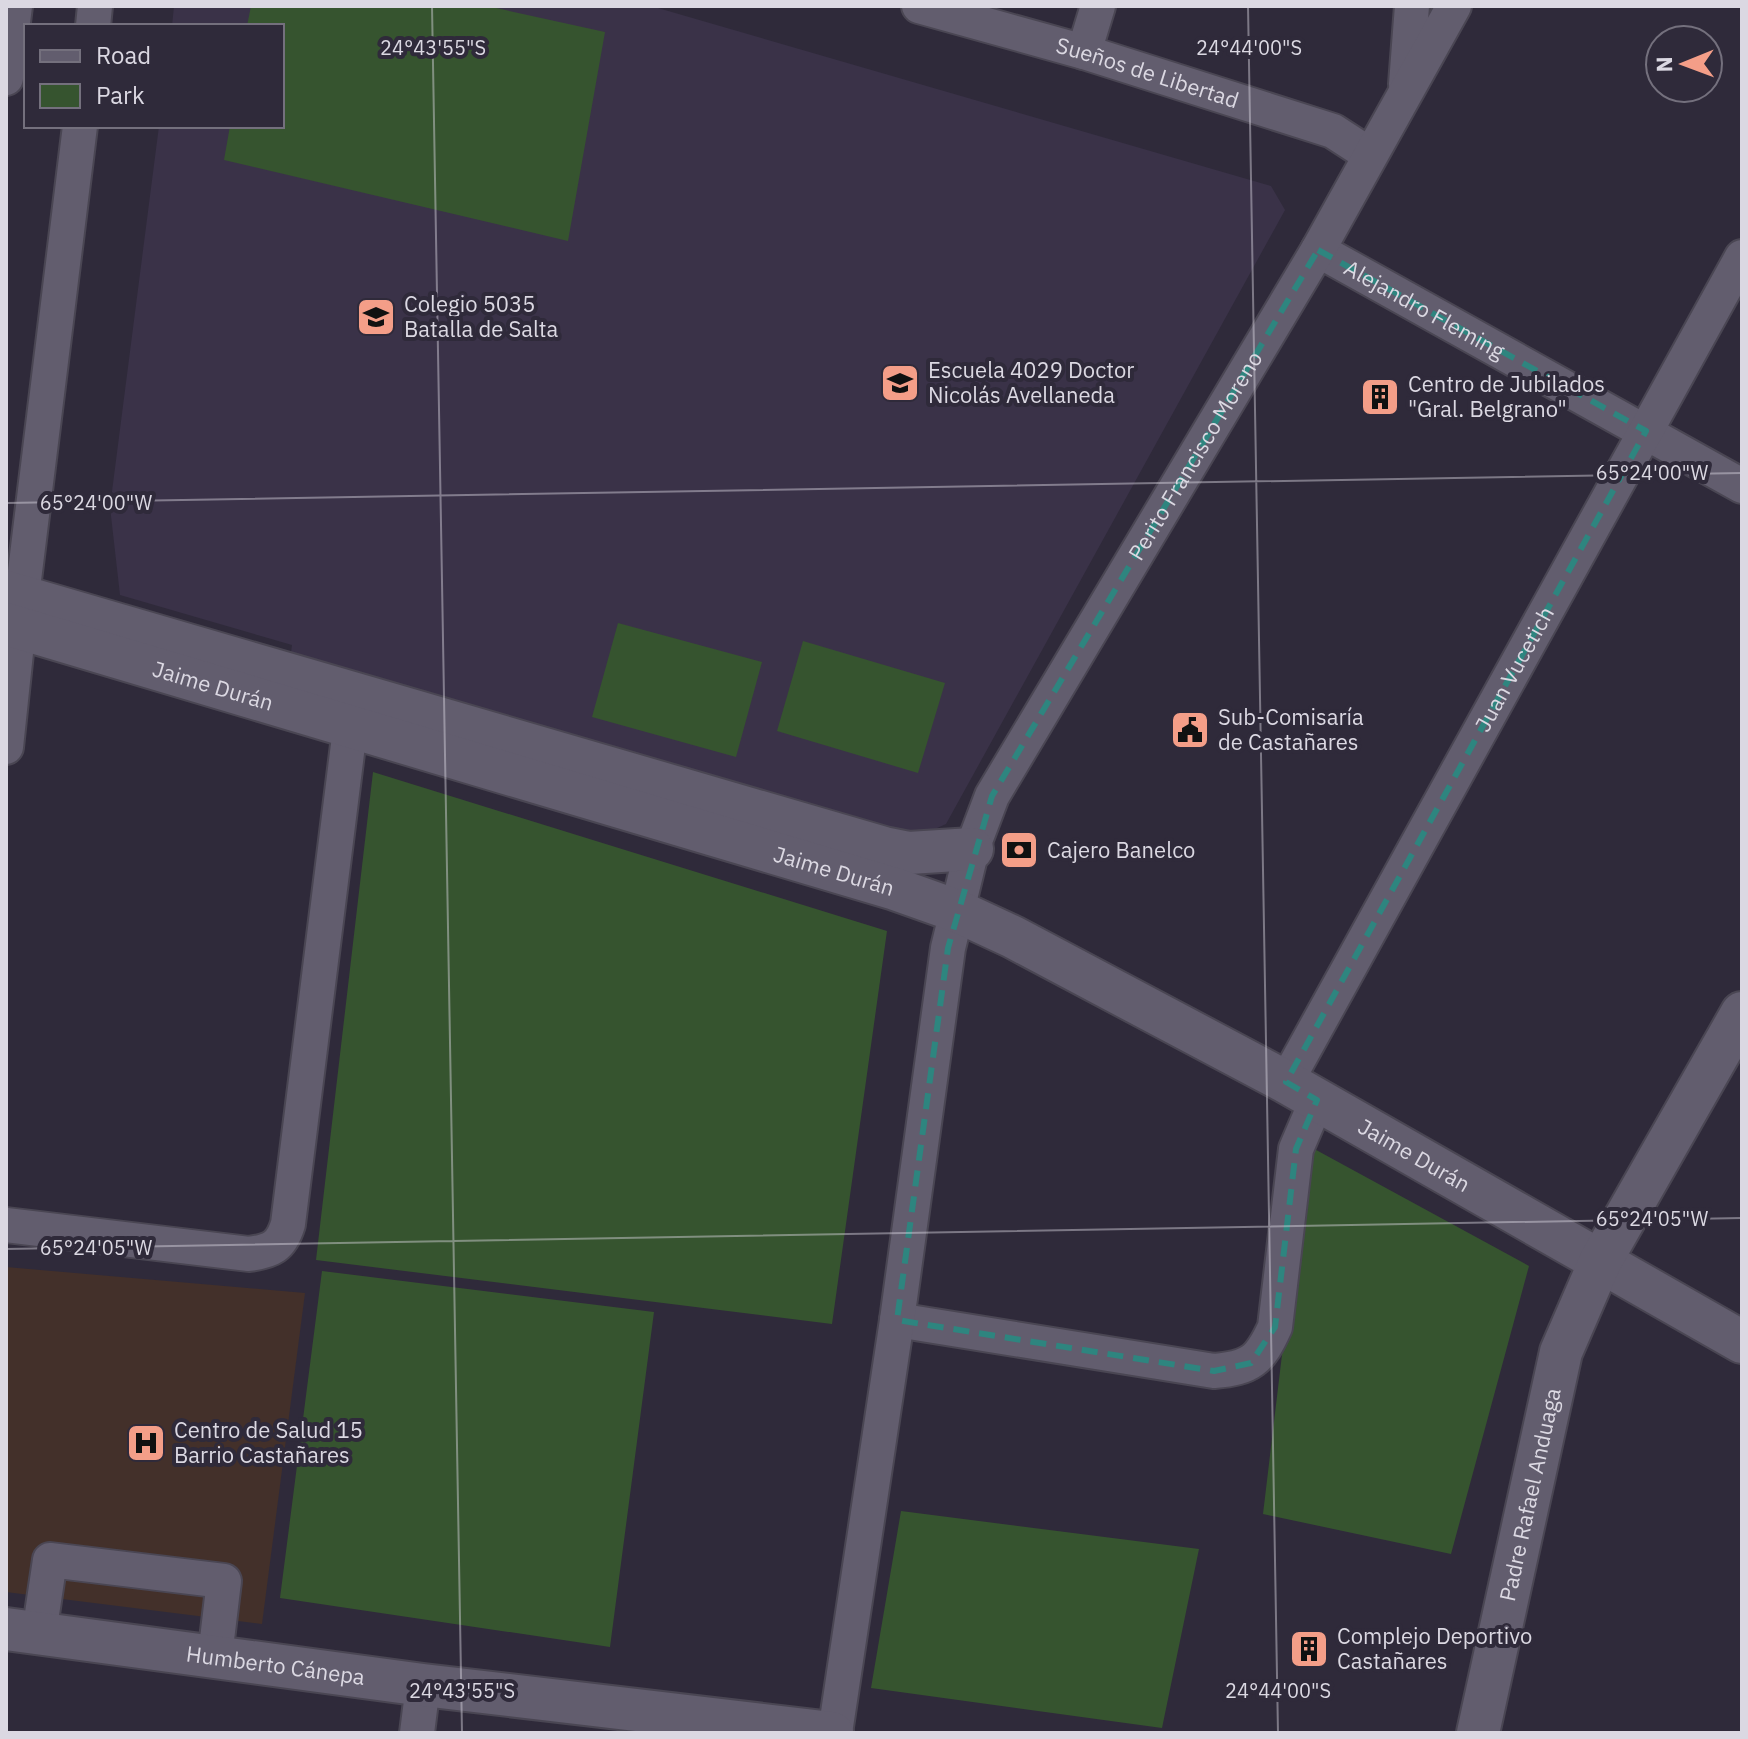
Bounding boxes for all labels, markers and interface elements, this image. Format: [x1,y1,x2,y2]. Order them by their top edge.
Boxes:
legend [24,24,284,128]
north arrow [1644,24,1724,104]
street label: Sueños de Libertad [1053,30,1243,114]
text: 24°43'55"S [380,34,486,61]
text: 24°44'00"S [1196,34,1302,61]
text: Road [96,39,151,71]
text: N [1649,56,1678,73]
text: Park [96,79,145,111]
street label: Alejandro Fleming [1339,253,1511,365]
place label: Colegio 5035 Batalla de Salta [404,289,559,343]
school or university icon: Colegio 5035 Batalla de Salta [355,296,397,338]
street label: Perito Francisco Moreno [1121,345,1268,565]
place label: Escuela 4029 Doctor Nicolás Avellaneda [928,355,1134,409]
school or university icon: Escuela 4029 Doctor Nicolás Avellaneda [879,362,921,404]
place label: Centro de Jubilados "Gral. Belgrano" [1408,369,1605,423]
building icon: Centro de Jubilados "Gral. Belgrano" [1359,376,1401,418]
text: 65°24'00"W [1596,459,1709,486]
text: 65°24'00"W [40,489,153,516]
street label: Juan Vucetich [1468,601,1560,736]
street label: Jaime Durán [149,654,277,717]
place label: Sub-Comisaría de Castañares [1218,702,1364,756]
public building icon: Sub-Comisaría de Castañares [1169,709,1211,751]
bank icon: Cajero Banelco [998,829,1040,871]
place label: Cajero Banelco [1047,835,1195,864]
street label: Jaime Durán [770,839,898,902]
street label: Jaime Durán [1353,1111,1476,1198]
text: 65°24'05"W [1596,1205,1709,1232]
text: 65°24'05"W [40,1234,153,1261]
street label: Padre Rafael Anduaga [1492,1385,1567,1604]
place label: Centro de Salud 15 Barrio Castañares [174,1415,363,1469]
hospital icon: Centro de Salud 15 Barrio Castañares [125,1422,167,1464]
place label: Complejo Deportivo Castañares [1337,1621,1532,1675]
building icon: Complejo Deportivo Castañares [1288,1628,1330,1670]
street label: Humberto Cánepa [185,1638,367,1691]
text: 24°43'55"S [409,1677,515,1704]
text: 24°44'00"S [1225,1677,1331,1704]

